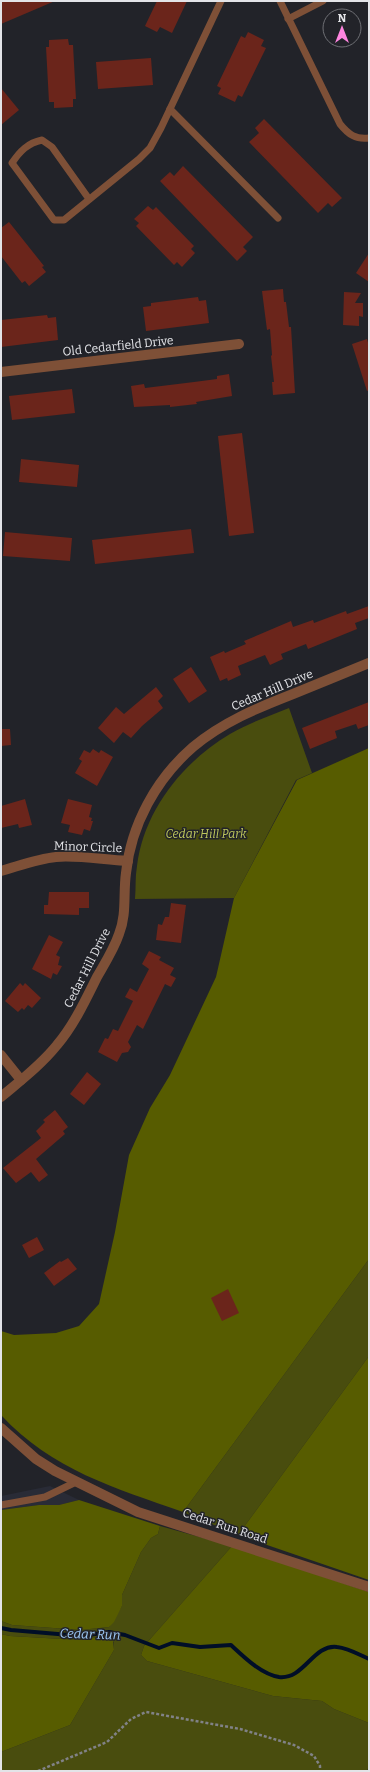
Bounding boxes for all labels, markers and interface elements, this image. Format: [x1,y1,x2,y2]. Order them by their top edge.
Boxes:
north arrow [322,8,362,48]
text: N [338,12,347,25]
street label: Old Cedarfield Drive [62,333,174,359]
street label: Cedar Hill Drive [229,667,315,713]
park label: Cedar Hill Park [166,827,247,841]
street label: Minor Circle [54,839,122,855]
street label: Cedar Hill Drive [61,926,113,1010]
street label: Cedar Run Road [181,1506,269,1546]
water label: Cedar Run [59,1625,121,1643]

